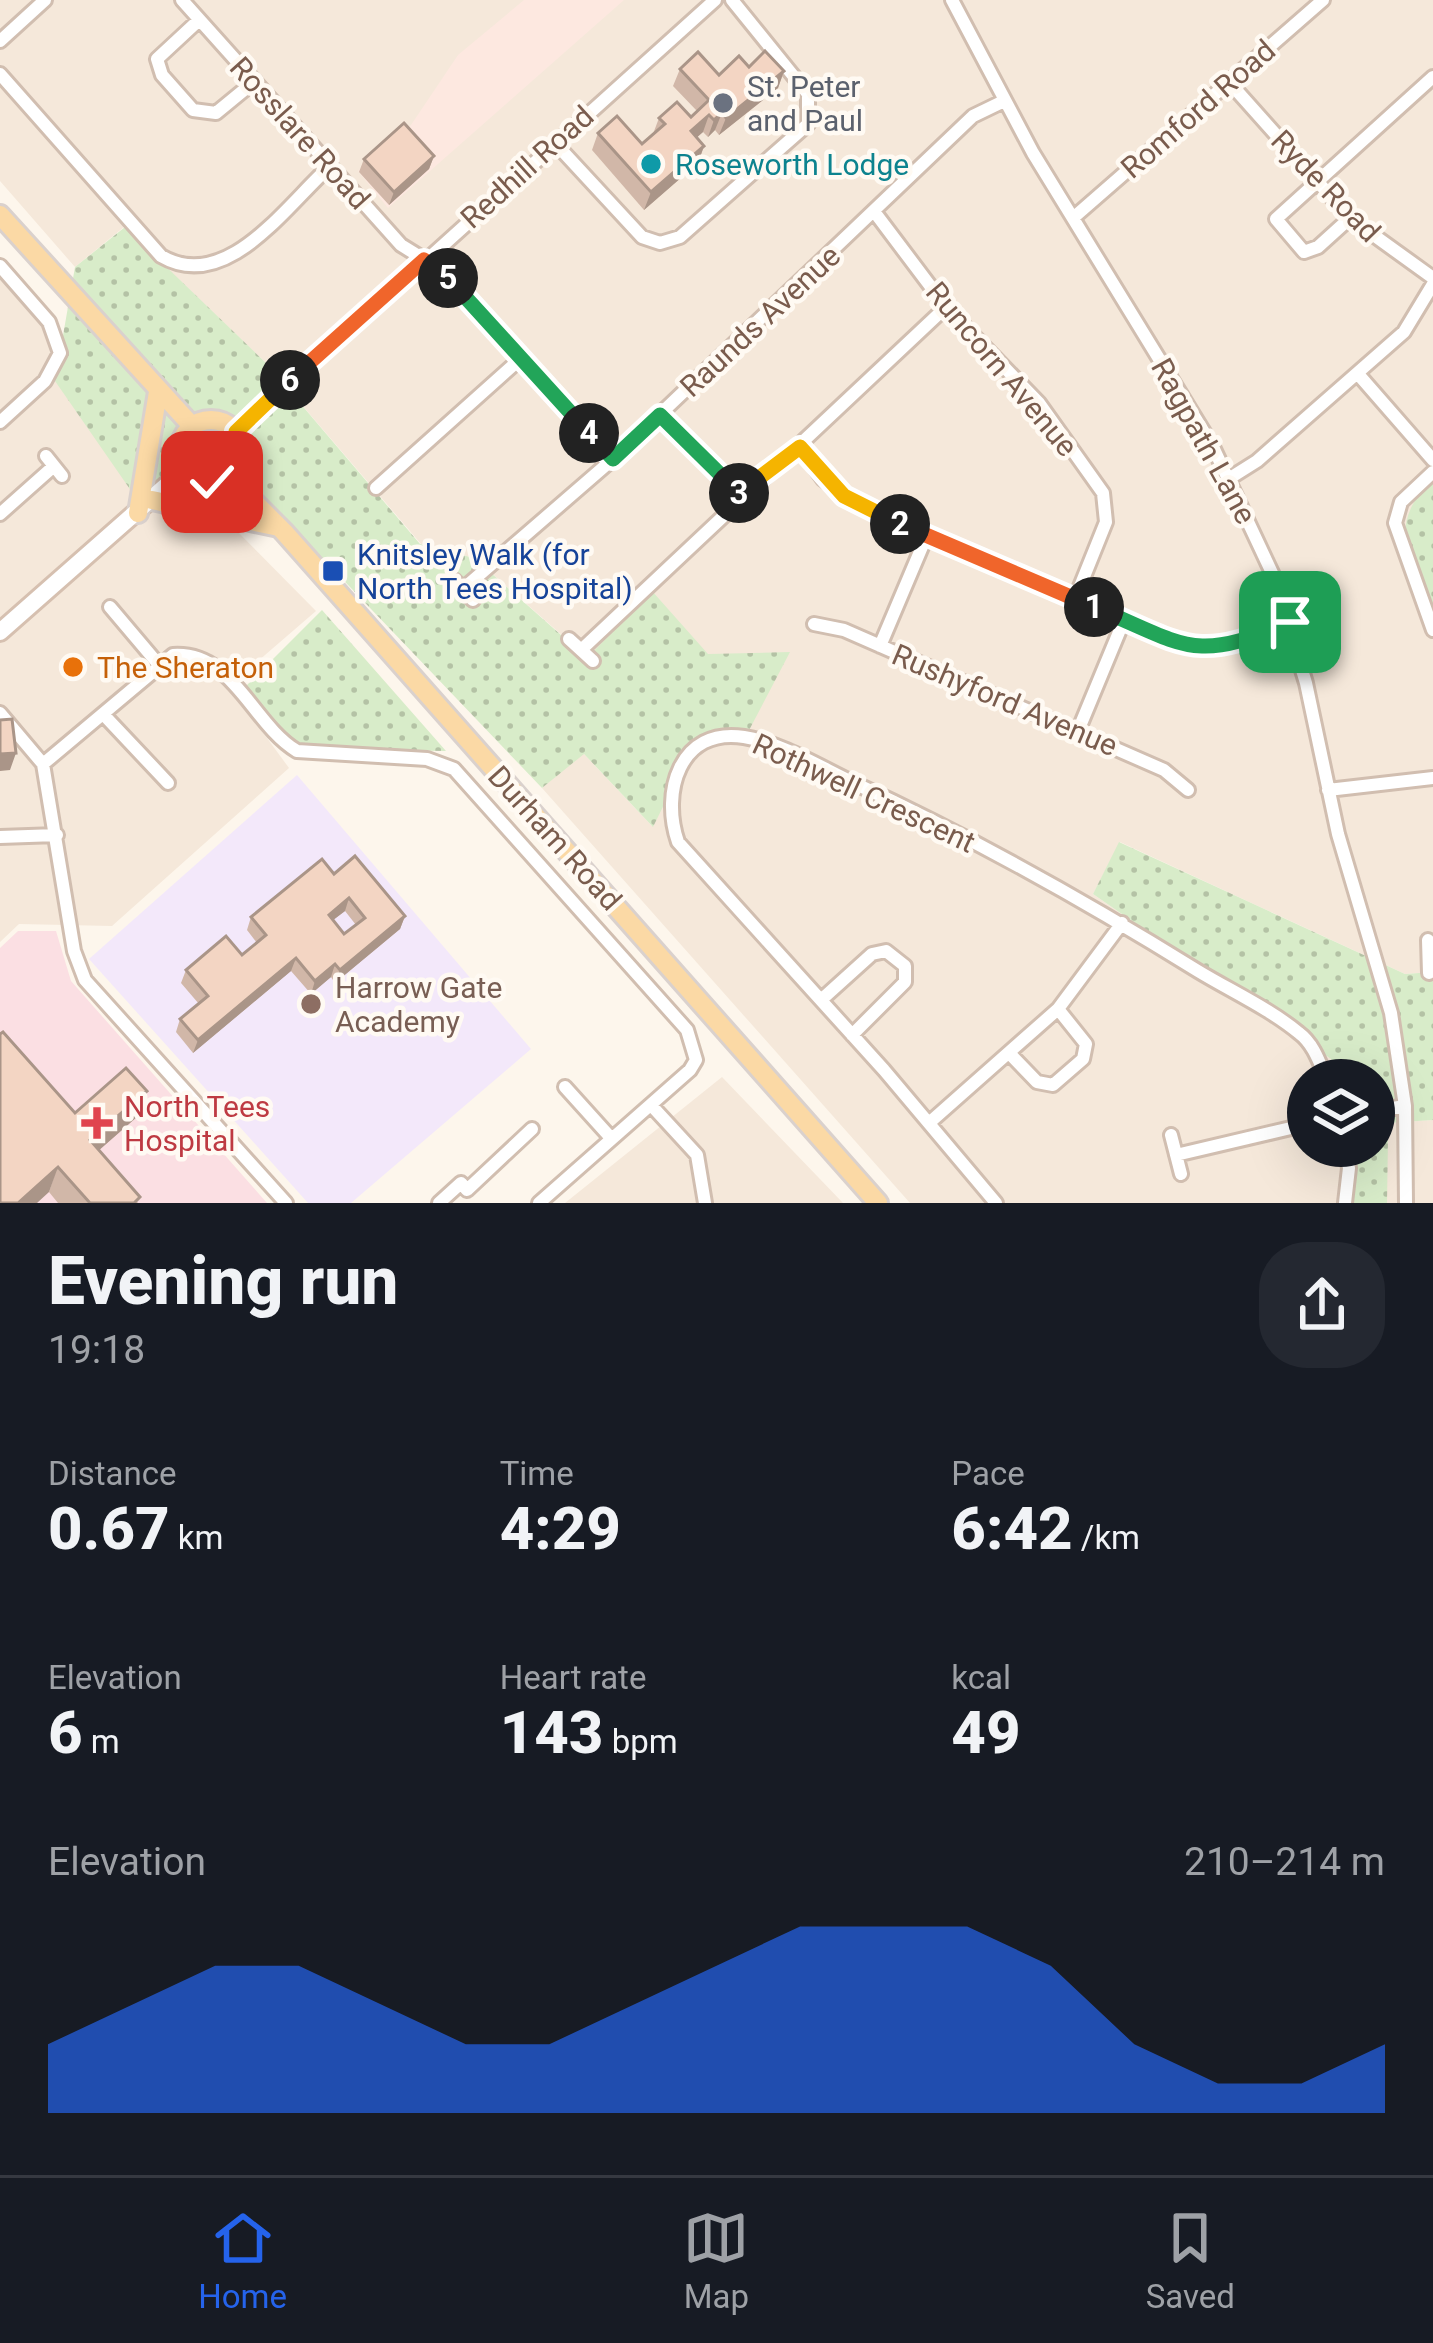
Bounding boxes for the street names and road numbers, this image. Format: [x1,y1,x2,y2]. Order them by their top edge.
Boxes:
street label: Romford Road [1114,33,1282,185]
street label: Rosslare Road [223,50,377,216]
street label: Redhill Road [454,98,600,236]
street label: Ryde Road [1264,123,1388,249]
street label: Raunds Avenue [673,238,847,404]
street label: Runcorn Avenue [919,275,1085,463]
street label: Ragpath Lane [1144,352,1264,530]
street label: Rushyford Avenue [887,637,1123,763]
street label: Rothwell Crescent [747,726,981,860]
street label: Durham Road [481,759,629,917]

